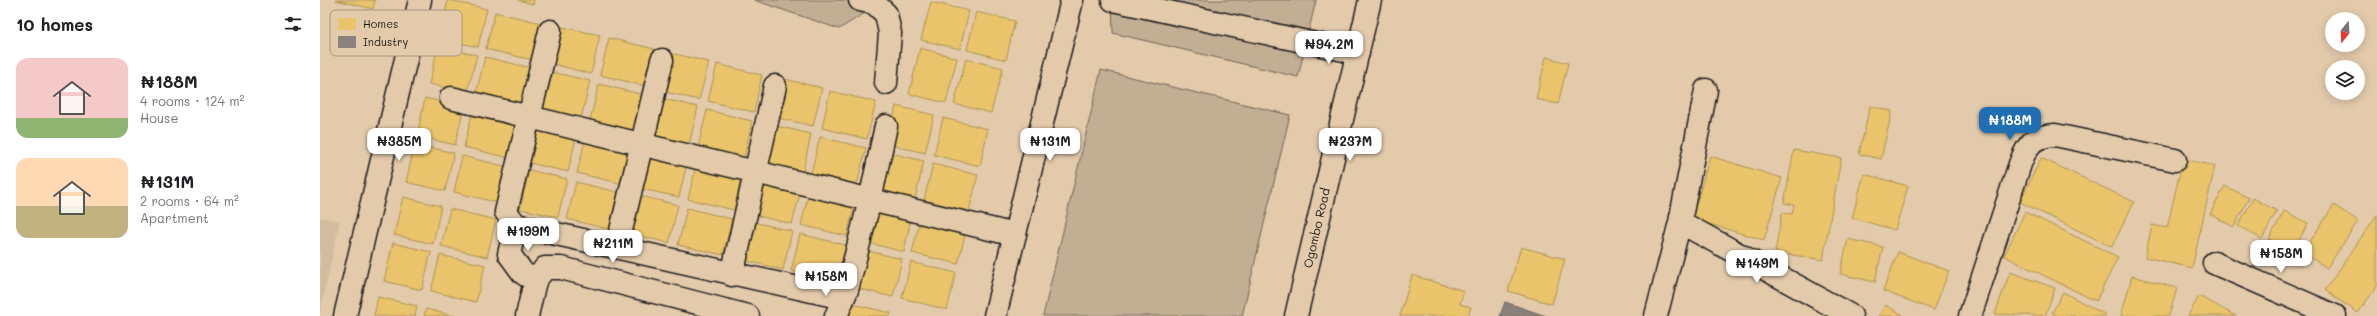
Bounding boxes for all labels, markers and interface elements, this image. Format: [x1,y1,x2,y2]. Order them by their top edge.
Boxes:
legend [330,10,462,56]
north arrow [2325,12,2365,52]
map controls [2325,12,2365,100]
text: 10 homes [16,13,93,35]
icon: filters [282,13,304,35]
text: Homes [363,16,398,31]
pin: ₦94.2M [1296,31,1362,65]
text: Industry [363,34,409,49]
text: ₦94.2M [1304,35,1354,52]
button: layers [2325,60,2365,100]
text: ₦188M [140,70,198,92]
icon: home [48,74,96,122]
text: 4 rooms · 124 m² [140,92,245,109]
pin: ₦188M [1982,107,2038,141]
text: House [140,109,178,126]
text: ₦188M [1988,111,2032,128]
pin: ₦385M [371,128,427,162]
pin: ₦131M [1022,128,1078,162]
pin: ₦237M [1322,128,1378,162]
text: ₦385M [376,132,422,149]
text: ₦131M [1029,132,1071,149]
text: ₦237M [1328,132,1372,149]
text: ₦131M [140,170,194,192]
icon: home [48,174,96,222]
street label: Ogombo Road [1299,186,1333,269]
text: 2 rooms · 64 m² [140,192,239,209]
text: Apartment [140,209,209,226]
pin: ₦199M [500,218,556,252]
text: ₦199M [506,222,550,239]
pin: ₦211M [585,230,641,264]
text: ₦211M [592,234,634,251]
pin: ₦158M [2253,240,2309,274]
text: ₦158M [2259,244,2303,261]
pin: ₦149M [1729,250,1785,284]
text: ₦149M [1735,254,1779,271]
pin: ₦158M [798,263,854,297]
text: ₦158M [804,267,848,284]

